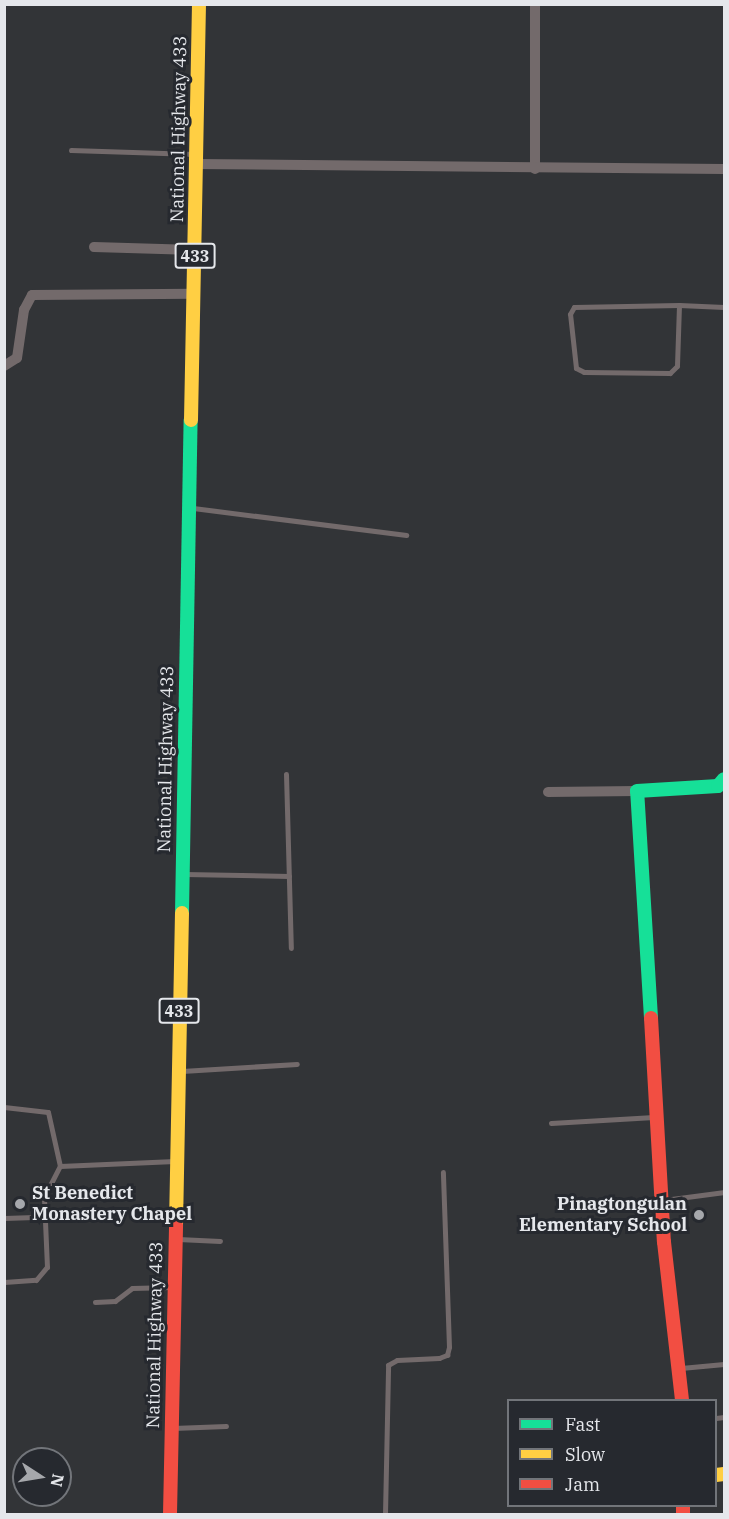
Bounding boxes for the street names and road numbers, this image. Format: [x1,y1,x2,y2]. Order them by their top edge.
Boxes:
street label: National Highway 433 [167,35,191,223]
road number: 433 [174,243,216,269]
street label: National Highway 433 [154,665,178,853]
road number: 433 [158,998,200,1024]
street label: National Highway 433 [143,1241,167,1429]

